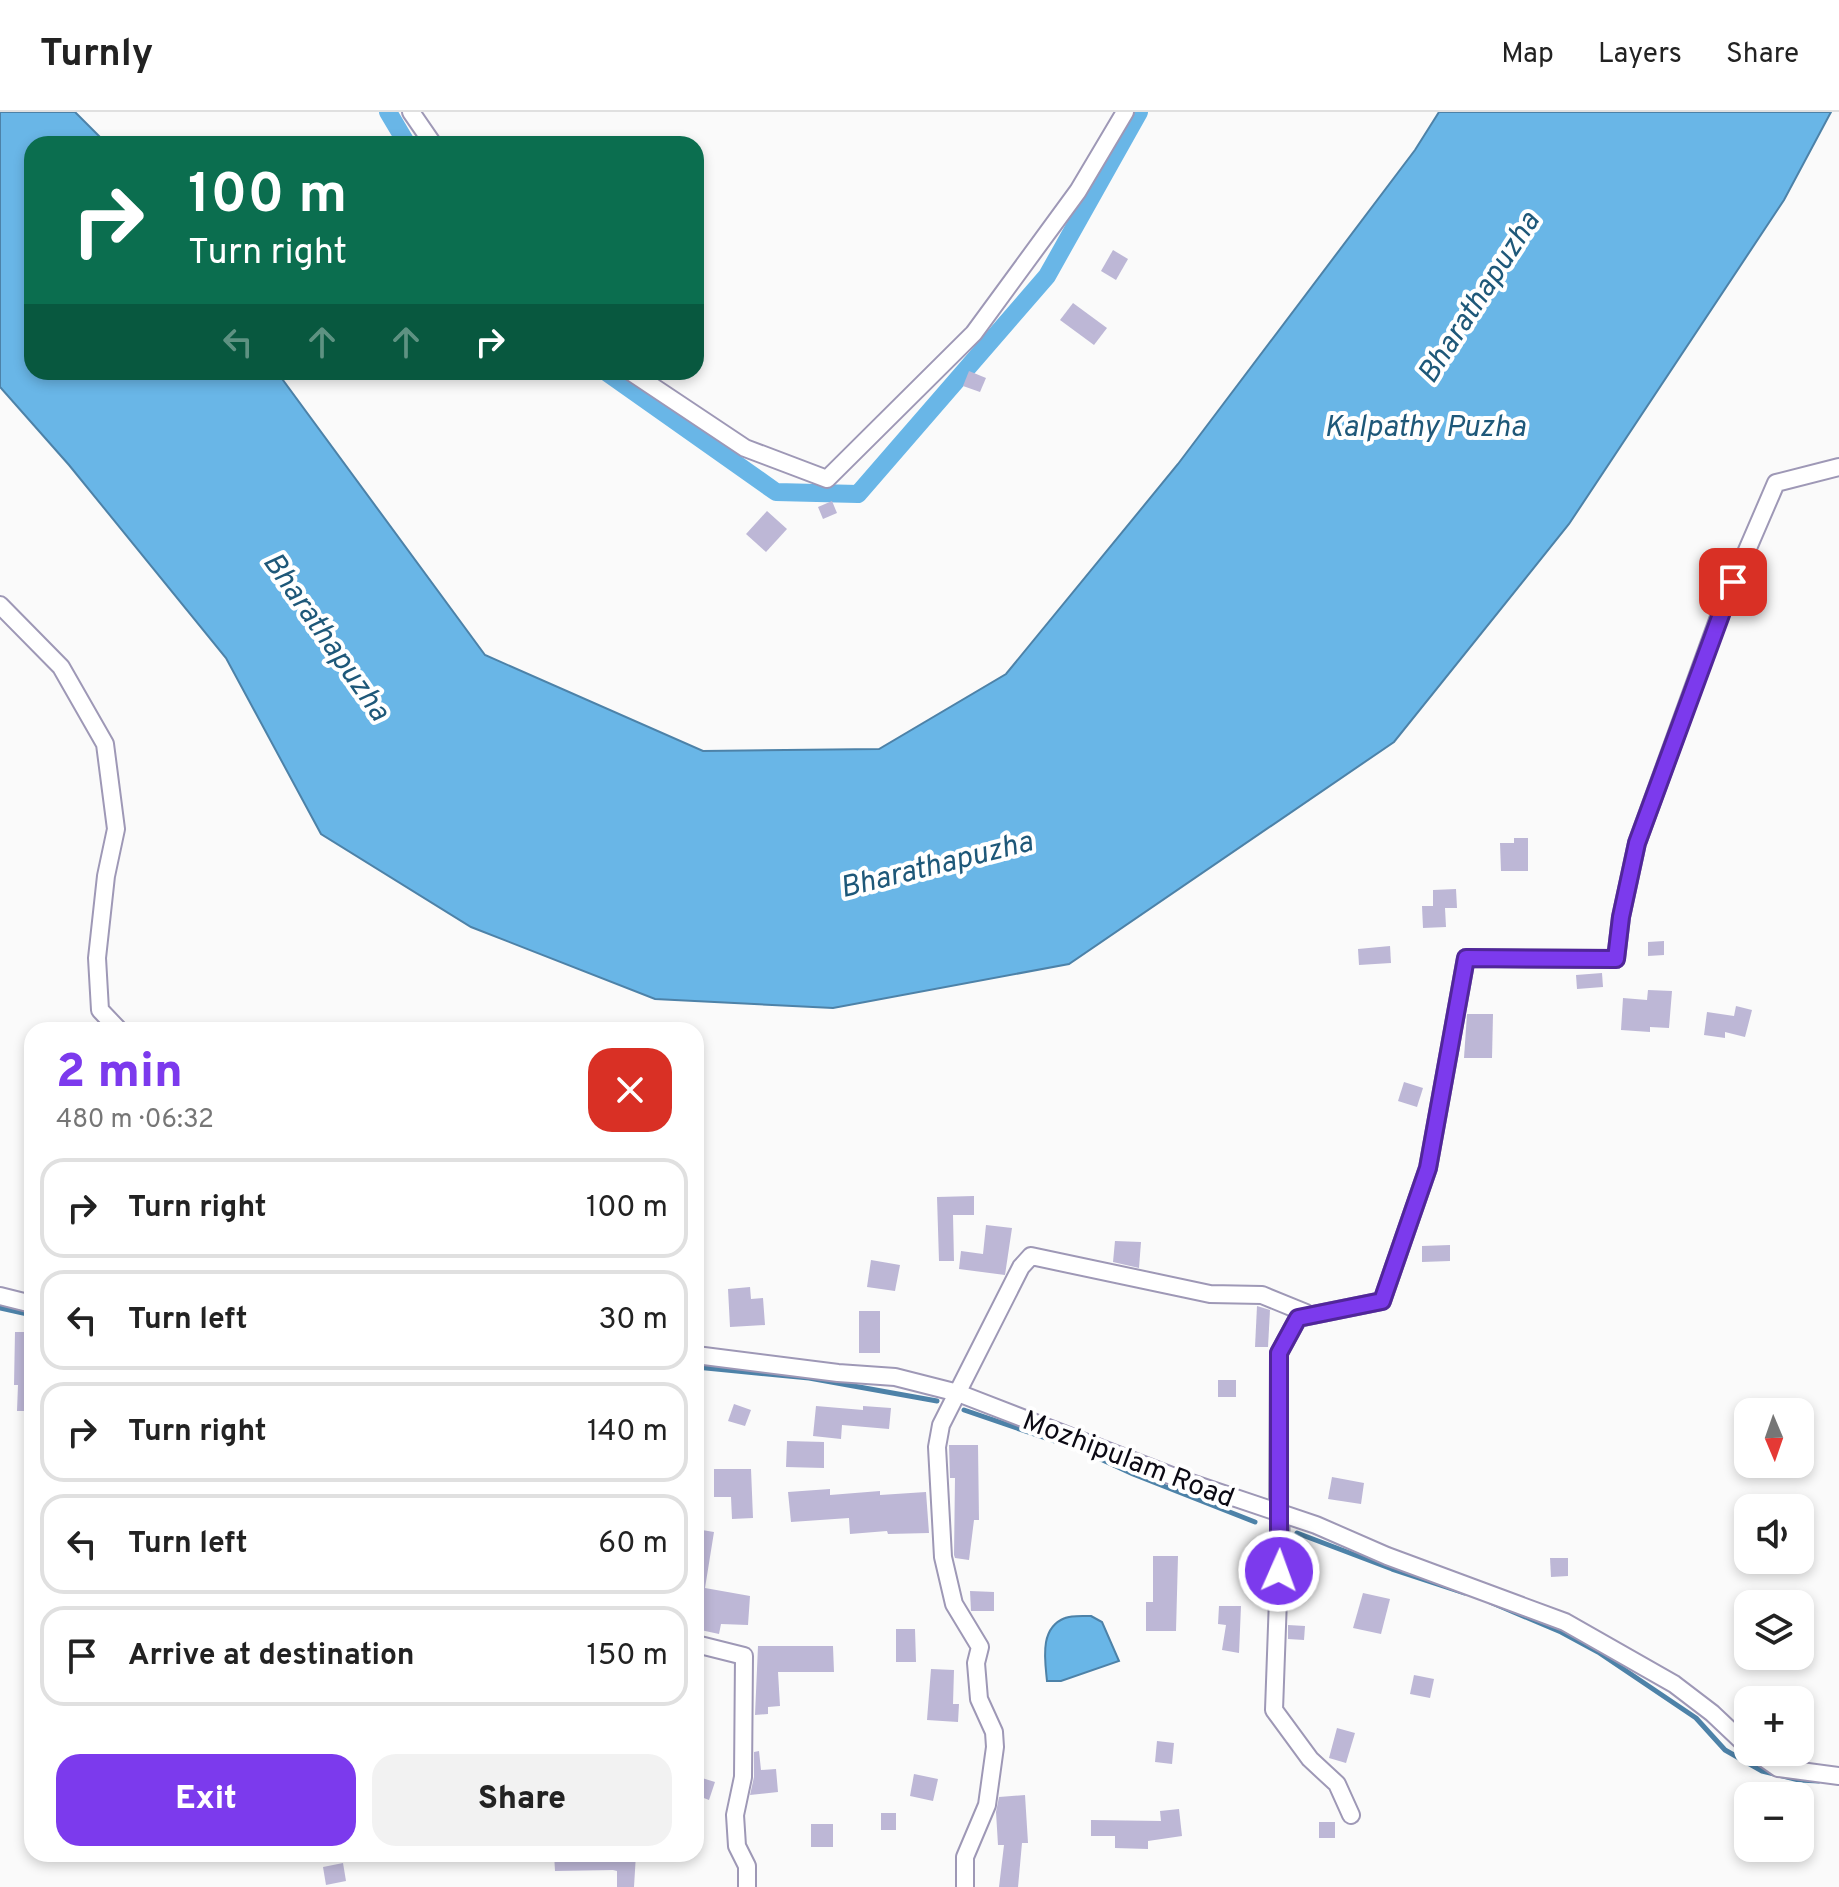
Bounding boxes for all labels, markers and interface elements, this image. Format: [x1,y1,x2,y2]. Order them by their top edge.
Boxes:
text: Turnly [40,31,153,80]
text: Map [1501,37,1554,73]
text: Layers [1598,37,1682,73]
text: Share [1726,37,1799,73]
text: 100 m [188,162,347,232]
icon: right [56,168,160,272]
water label: Bharathapuzha [1411,205,1550,391]
text: Turn right [188,231,347,277]
icon: left [216,320,260,364]
icon: ahead [300,320,344,364]
icon: ahead [384,320,428,364]
icon: right [468,320,512,364]
water label: Kalpathy Puzha [1324,410,1526,447]
water label: Bharathapuzha [253,546,397,729]
pin [1699,548,1767,616]
icon: arrive [1711,560,1755,604]
water label: Bharathapuzha [836,824,1037,908]
text: 2 min [56,1044,183,1104]
button: close [588,1048,672,1132]
text: 480 m · 06:32 [56,1104,214,1137]
icon: right [60,1186,104,1230]
text: Turn right [128,1190,266,1227]
text: 100 m [586,1190,668,1227]
icon: left [60,1298,104,1342]
text: Turn left [128,1302,248,1339]
text: 30 m [599,1302,668,1339]
north arrow [1734,1398,1814,1478]
map controls [1734,1398,1814,1862]
street label: Mozhipulam Road [1017,1404,1239,1518]
icon: right [60,1410,104,1454]
text: Turn right [128,1414,266,1451]
text: 140 m [587,1414,668,1451]
button: sound [1734,1494,1814,1574]
icon: left [60,1522,104,1566]
text: Turn left [128,1526,248,1563]
text: 60 m [598,1526,668,1563]
position arrow [1237,1529,1321,1613]
button: layers [1734,1590,1814,1670]
icon: arrive [60,1634,104,1678]
text: Arrive at destination [128,1638,414,1675]
text: 150 m [587,1638,668,1675]
button: + [1734,1686,1814,1766]
button: Exit [56,1754,356,1846]
button: Share [372,1754,672,1846]
button: − [1734,1782,1814,1862]

